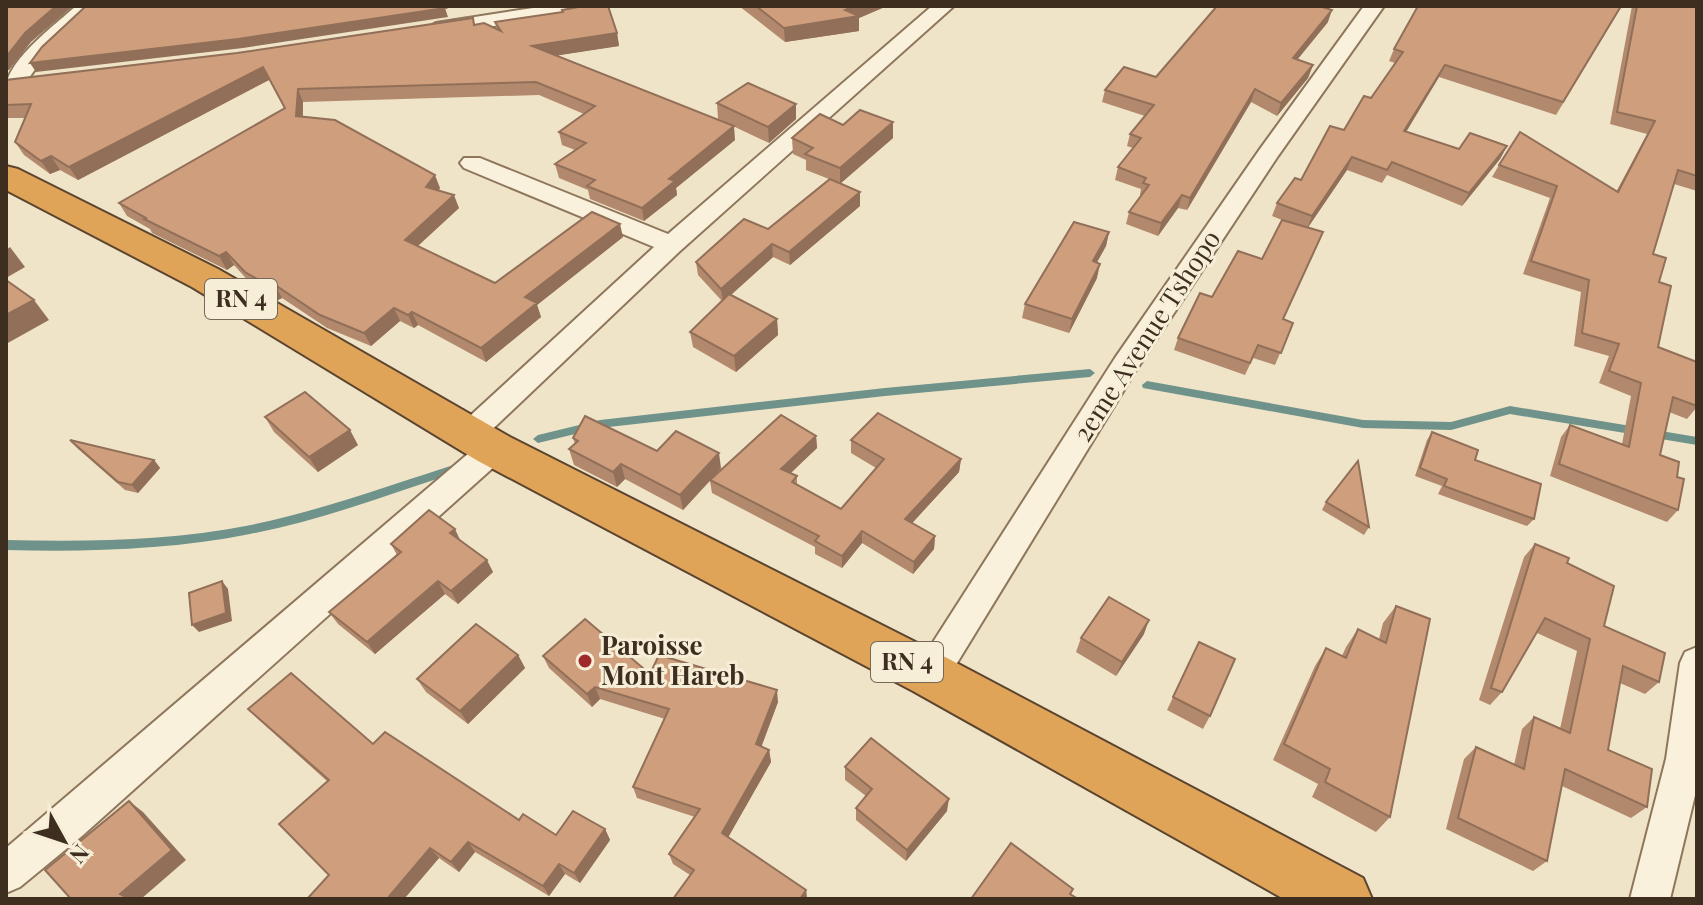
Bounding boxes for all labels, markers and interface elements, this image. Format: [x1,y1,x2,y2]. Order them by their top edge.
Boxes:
street label: 2eme Avenue Tshopo [1064,223,1227,448]
road number: RN 4 [205,279,277,319]
place label: Paroisse Mont Hareb [601,627,745,692]
road number: RN 4 [871,642,943,682]
marker: Paroisse Mont Hareb [576,652,594,670]
north arrow [24,801,104,881]
text: N [63,839,97,870]

